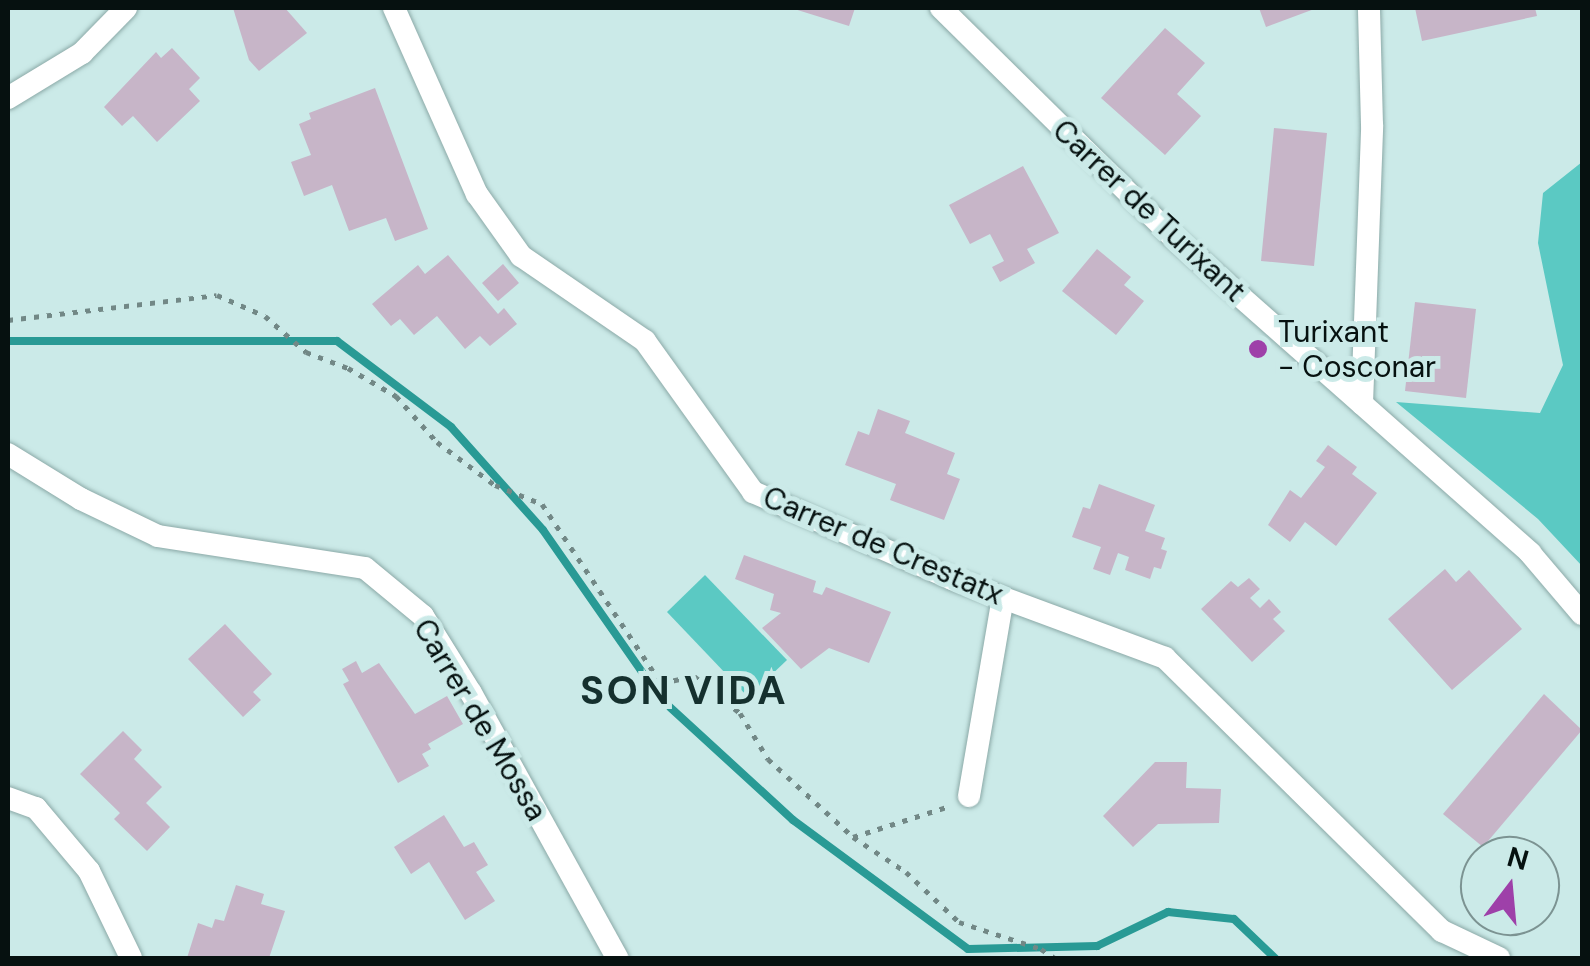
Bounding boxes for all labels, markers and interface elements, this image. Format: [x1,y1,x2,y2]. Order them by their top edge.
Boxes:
street label: Carrer de Turixant [1045,112,1253,310]
place label: Turixant - Cosconar [1278,314,1436,384]
marker: Turixant - Cosconar [1247,338,1269,360]
street label: Carrer de Crestatx [758,479,1008,613]
street label: Carrer de Mossa [406,613,554,827]
district label: SON VIDA [580,666,788,714]
north arrow [1460,836,1560,936]
text: N [1503,838,1533,879]

